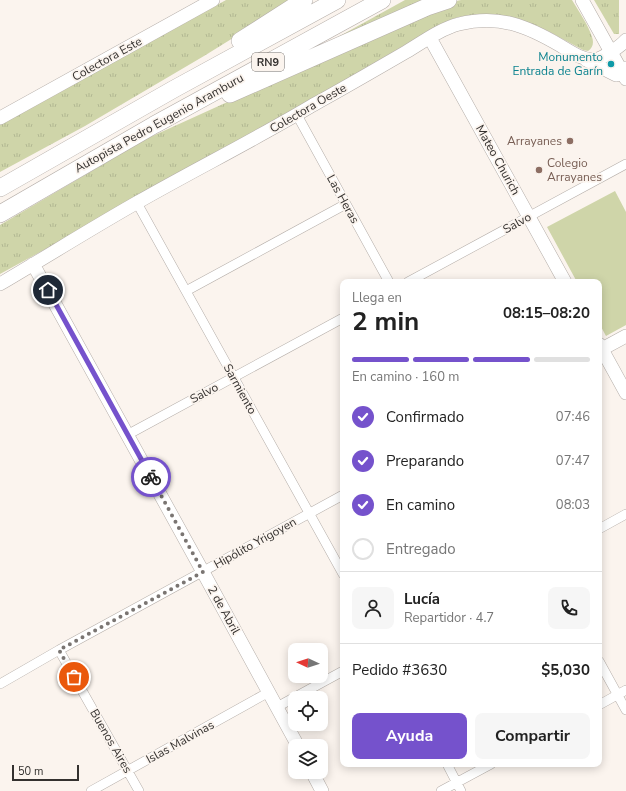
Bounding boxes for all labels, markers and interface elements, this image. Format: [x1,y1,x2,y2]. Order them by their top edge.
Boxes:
street label: Colectora Este [69,33,145,85]
place label: Monumento Entrada de Garín [513,49,603,79]
road number: RN9 [252,53,284,71]
marker: Monumento Entrada de Garín [606,59,616,69]
street label: Autopista Pedro Eugenio Aramburu [72,70,246,176]
street label: Colectora Oeste [267,80,349,136]
street label: Mateo Churich [472,122,524,198]
place label: Arrayanes [507,133,562,149]
marker: Arrayanes [565,136,575,146]
place label: Colegio Arrayanes [547,155,602,185]
marker: Colegio Arrayanes [534,165,544,175]
street label: Las Heras [323,172,363,227]
street label: Salvo [500,209,534,237]
pin [31,273,65,307]
icon: home [37,279,59,301]
text: Llega en [352,289,402,307]
text: 08:15–08:20 [503,303,590,323]
text: 2 min [352,304,419,339]
street label: Sarmiento [220,361,261,417]
text: En camino · 160 m [352,368,459,386]
street label: Salvo [187,379,221,407]
icon: check [352,406,374,428]
text: Confirmado [386,407,464,427]
text: 07:46 [556,408,590,426]
icon: check [352,450,374,472]
text: Preparando [386,451,464,471]
text: 07:47 [556,452,590,470]
courier [131,457,171,497]
icon: bike [140,466,162,488]
icon: check [352,494,374,516]
text: En camino [386,495,455,515]
text: 08:03 [556,496,590,514]
street label: Hipólito Yrigoyen [211,514,299,572]
text: Entregado [386,539,456,559]
street label: 2 de Abril [204,583,244,638]
button: person [352,587,394,629]
button: phone [548,587,590,629]
text: Lucía [404,589,440,609]
text: Repartidor · 4.7 [404,609,494,627]
north arrow [288,643,328,683]
map controls [288,643,328,779]
pin [57,660,91,694]
text: Pedido #3630 [352,660,447,680]
text: $5,030 [541,660,590,680]
icon: bag [63,666,85,688]
button: locate [288,691,328,731]
street label: Buenos Aires [86,706,136,776]
button: Ayuda [352,713,467,759]
button: Compartir [475,713,590,759]
street label: Islas Malvinas [143,717,217,767]
button: layers [288,739,328,779]
scale bar [12,763,79,782]
text: 50 m [18,764,43,779]

